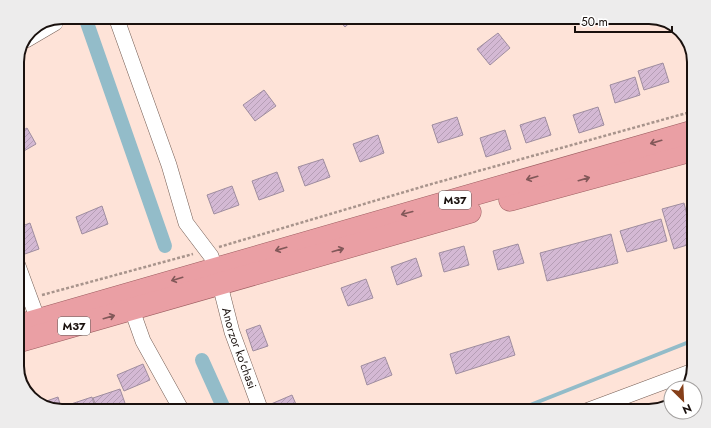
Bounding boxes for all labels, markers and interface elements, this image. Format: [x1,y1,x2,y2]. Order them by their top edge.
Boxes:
scale bar [575,8,672,34]
text: 50 m [581,13,608,31]
one-way arrow [650,139,663,146]
one-way arrow [525,175,538,182]
one-way arrow [577,175,590,183]
road number: M37 [439,191,471,209]
one-way arrow [400,210,413,218]
one-way arrow [275,246,288,253]
one-way arrow [331,246,344,253]
one-way arrow [171,276,184,283]
street label: Anorzor ko'chasi [217,306,261,391]
one-way arrow [102,312,115,320]
road number: M37 [58,317,90,335]
north arrow [663,380,703,420]
text: N [680,400,694,418]

